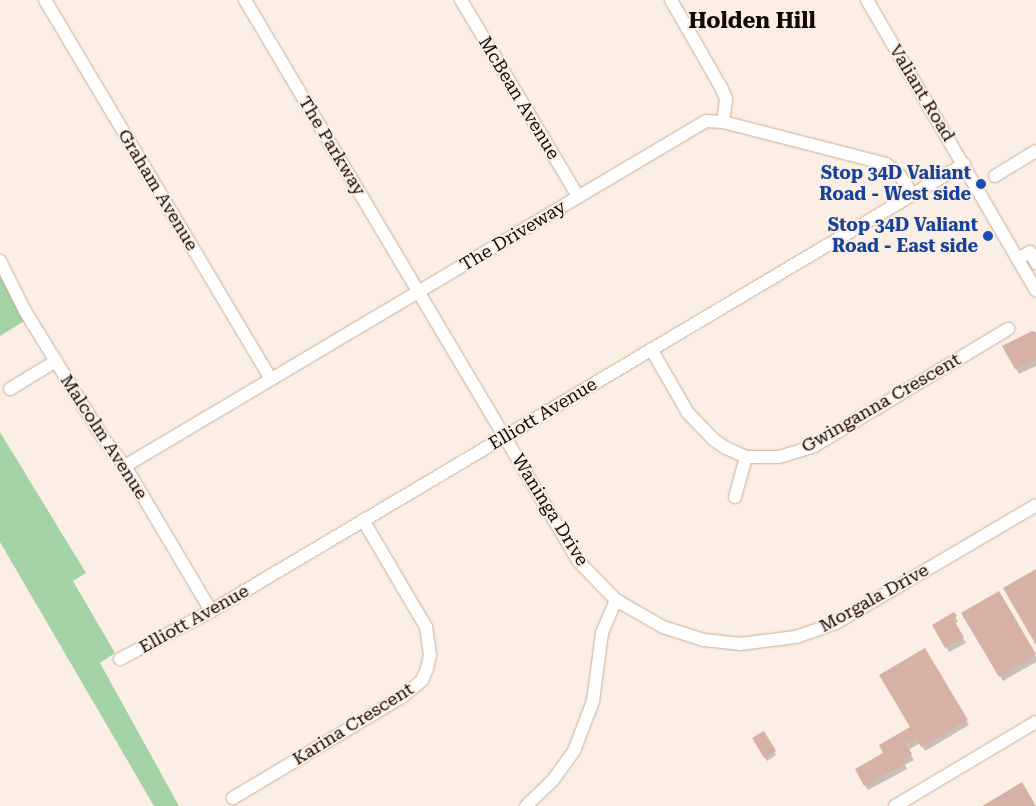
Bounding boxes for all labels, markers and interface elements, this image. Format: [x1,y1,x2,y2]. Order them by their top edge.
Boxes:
district label: Holden Hill [688,8,816,34]
street label: McBean Avenue [474,33,564,163]
street label: Valiant Road [885,41,959,145]
street label: The Parkway [294,92,370,200]
street label: Graham Avenue [113,125,203,255]
place label: Stop 34D Valiant Road - West side [819,163,971,205]
marker: Stop 34D Valiant Road - West side [975,178,987,190]
street label: The Driveway [456,196,570,276]
place label: Stop 34D Valiant Road - East side [828,215,978,258]
marker: Stop 34D Valiant Road - East side [982,230,994,242]
street label: Gwinganna Crescent [798,349,964,457]
street label: Malcolm Avenue [56,371,152,503]
street label: Elliott Avenue [485,373,601,455]
street label: Waninga Drive [507,450,593,570]
street label: Morgala Drive [816,559,932,637]
street label: Elliott Avenue [135,580,253,658]
street label: Karina Crescent [289,678,417,770]

